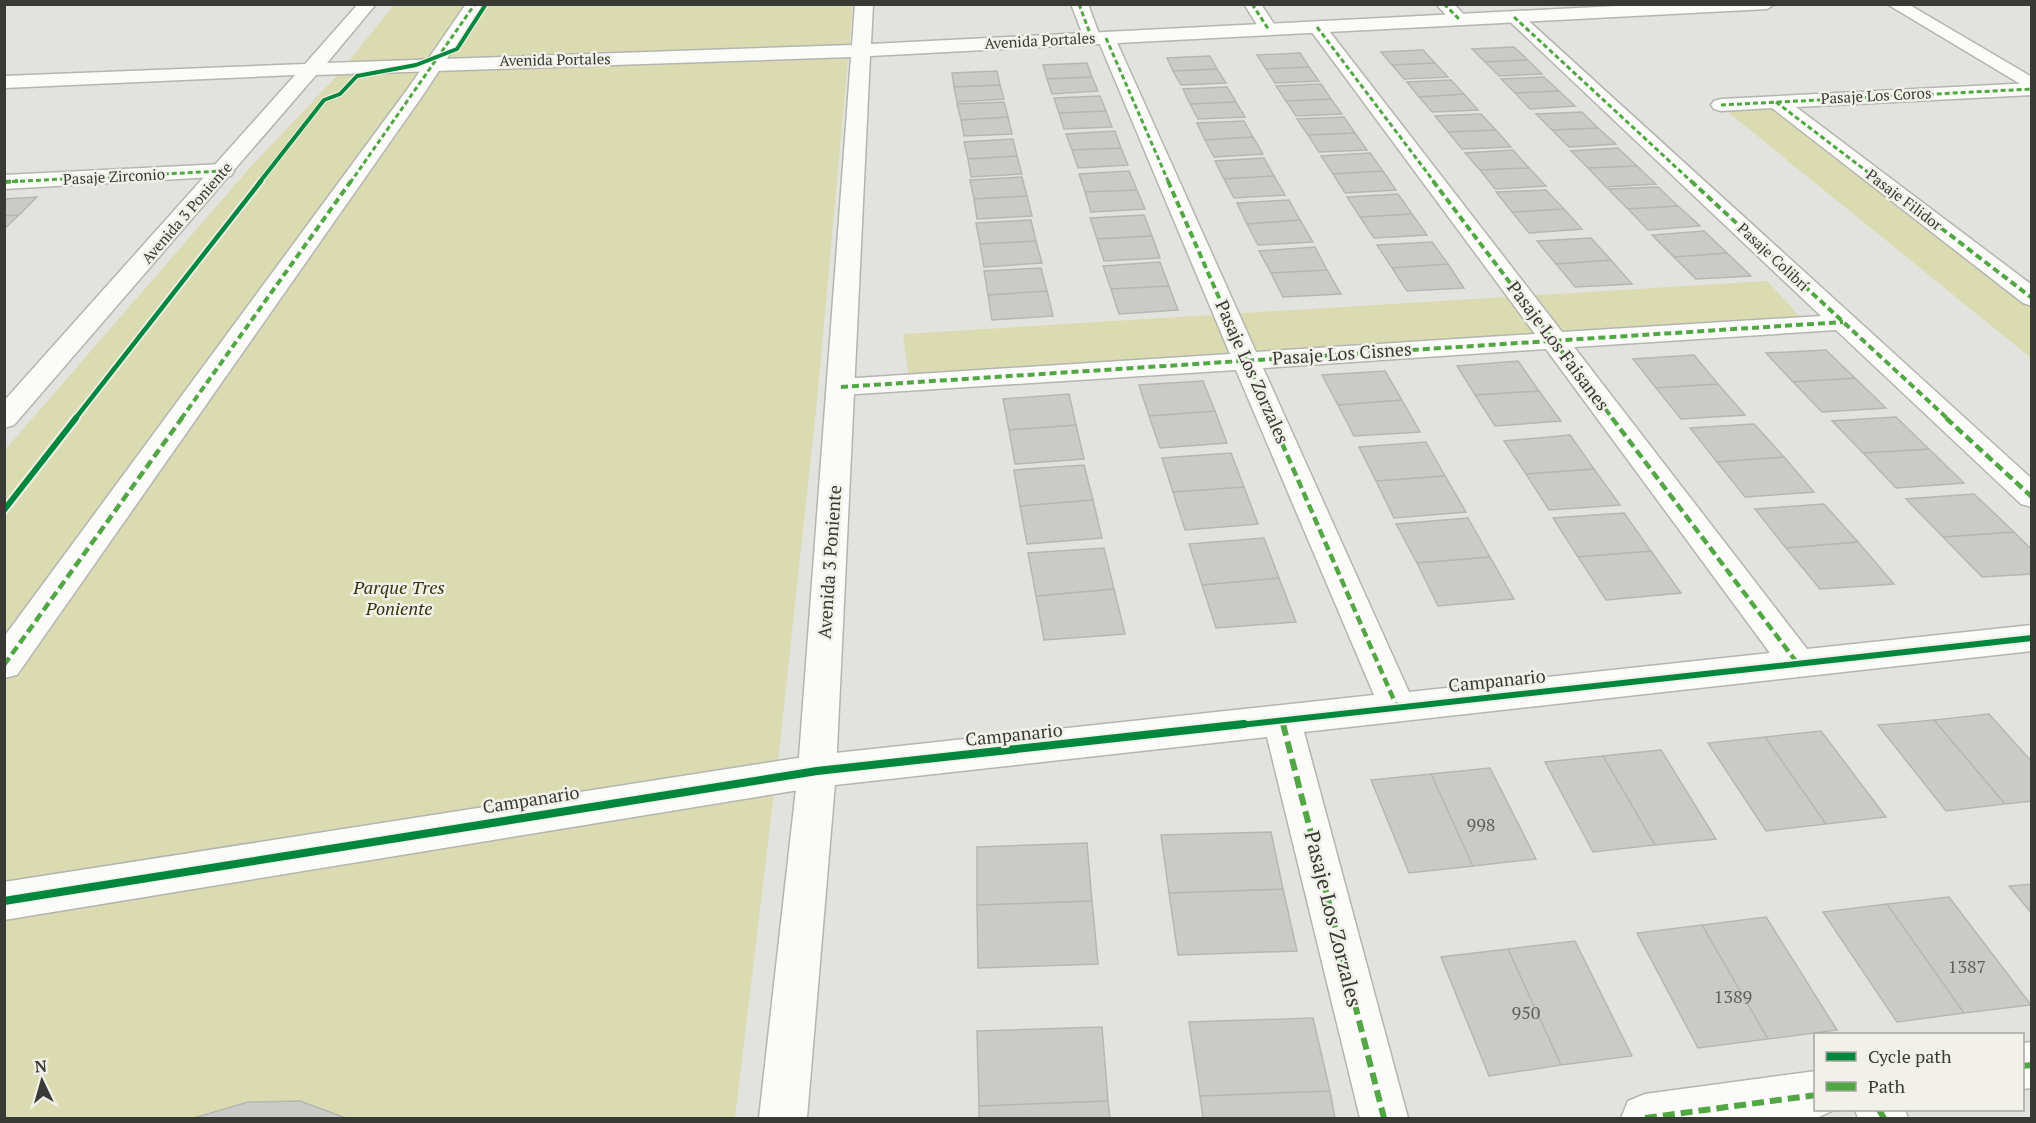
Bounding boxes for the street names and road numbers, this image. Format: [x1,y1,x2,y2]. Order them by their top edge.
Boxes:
street label: Avenida Portales [984,27,1096,53]
street label: Avenida Portales [499,48,611,70]
street label: Pasaje Los Coros [1820,82,1932,108]
street label: Avenida 3 Poniente [137,157,236,267]
street label: Pasaje Zirconio [62,163,166,189]
street label: Pasaje Filidor [1863,164,1947,234]
street label: Pasaje Colibrí [1734,218,1814,295]
street label: Pasaje Los Faisanes [1502,276,1615,415]
street label: Pasaje Los Zorzales [1210,296,1295,447]
street label: Pasaje Los Cisnes [1271,336,1412,370]
street label: Avenida 3 Poniente [812,484,846,640]
street label: Campanario [1447,663,1547,697]
street label: Campanario [964,717,1064,751]
street label: Campanario [481,780,581,818]
street label: Pasaje Los Zorzales [1299,828,1369,1010]

